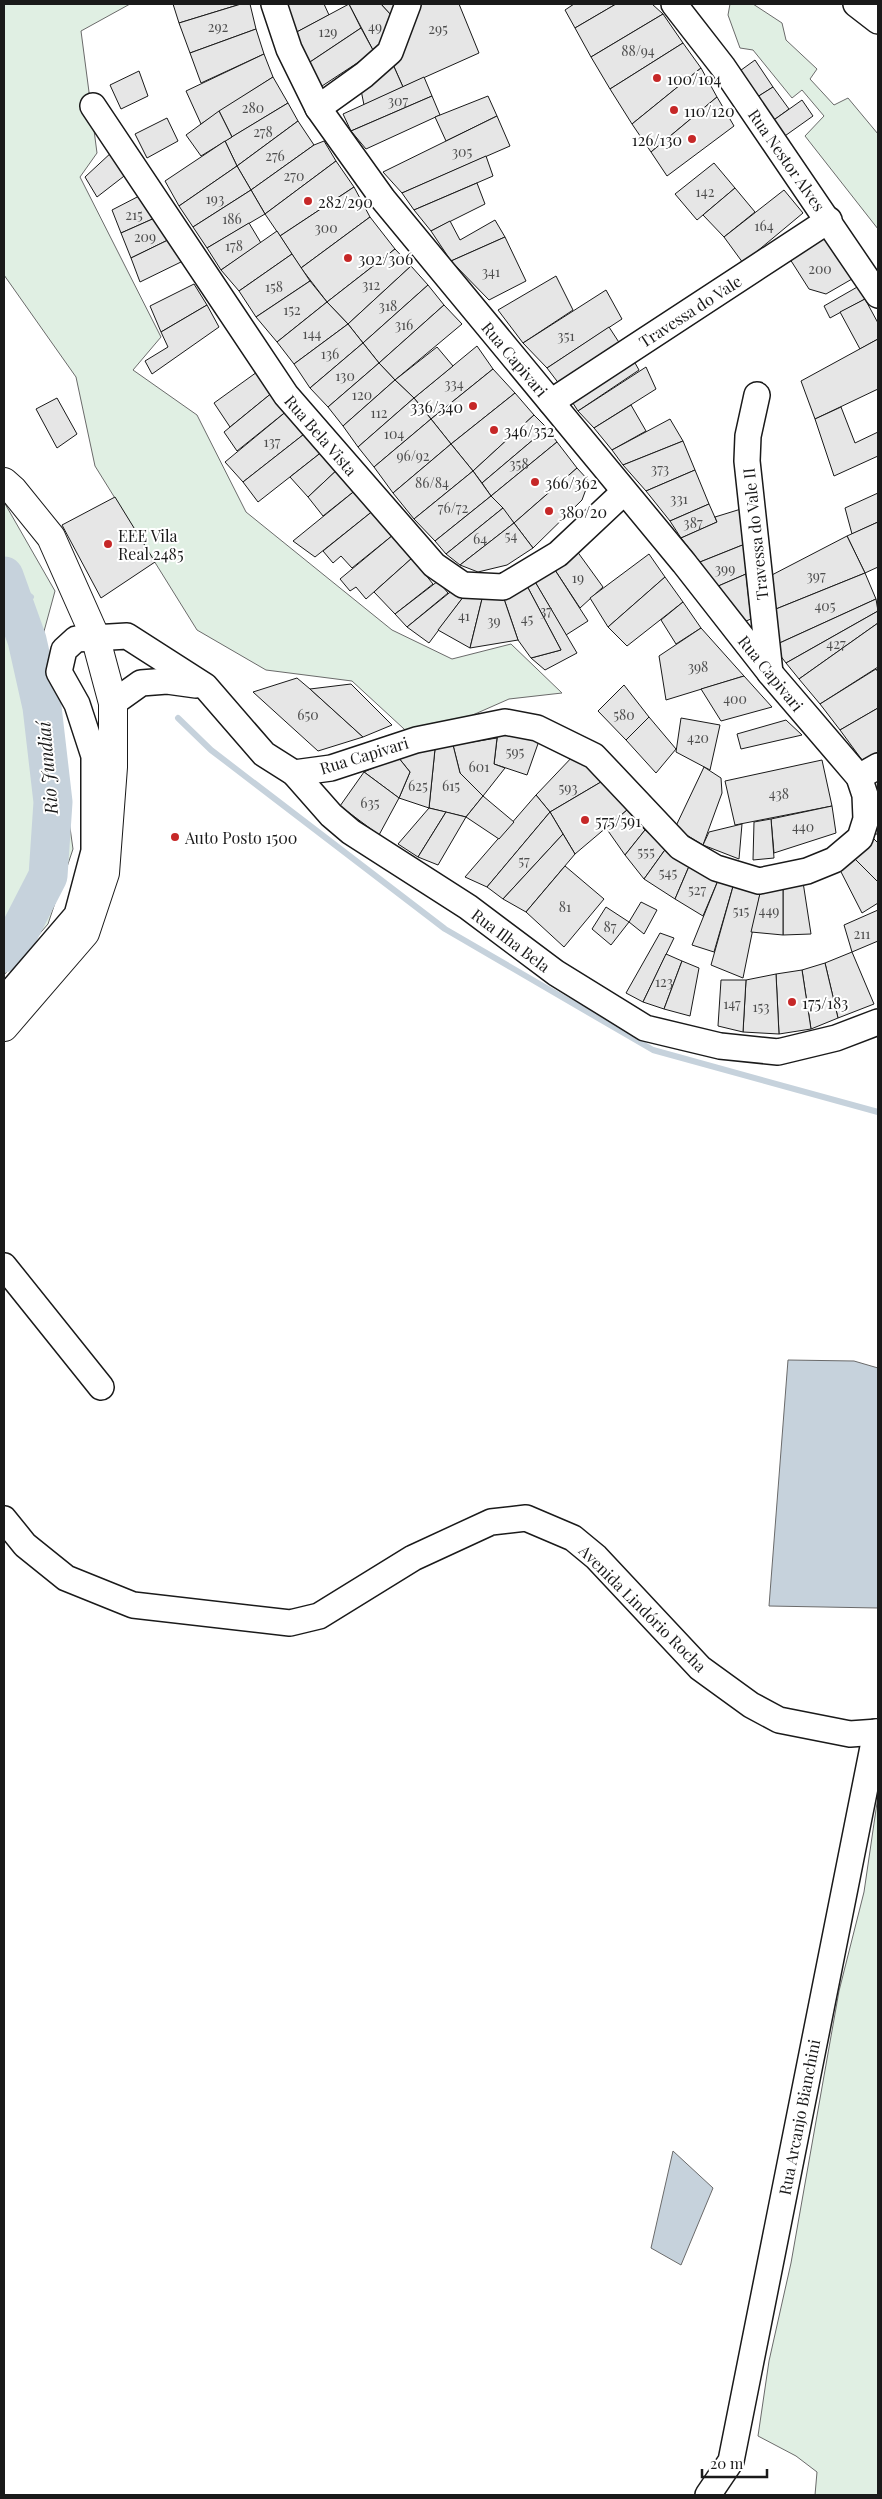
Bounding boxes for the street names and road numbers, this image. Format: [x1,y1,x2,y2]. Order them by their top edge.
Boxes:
street label: Rua Nestor Alves [744,105,830,215]
street label: Travessa do Vale [635,270,745,352]
street label: Rua Capivari [477,317,553,401]
street label: Rua Bela Vista [280,390,362,480]
street label: Travessa do Vale II [738,467,772,601]
street label: Rua Capivari [734,631,808,716]
street label: Rua Capivari [317,731,411,778]
street label: Rua Ilha Bela [467,904,555,976]
street label: Avenida Lindório Rocha [574,1539,711,1676]
street label: Rua Arcanjo Bianchini [774,2037,824,2197]

